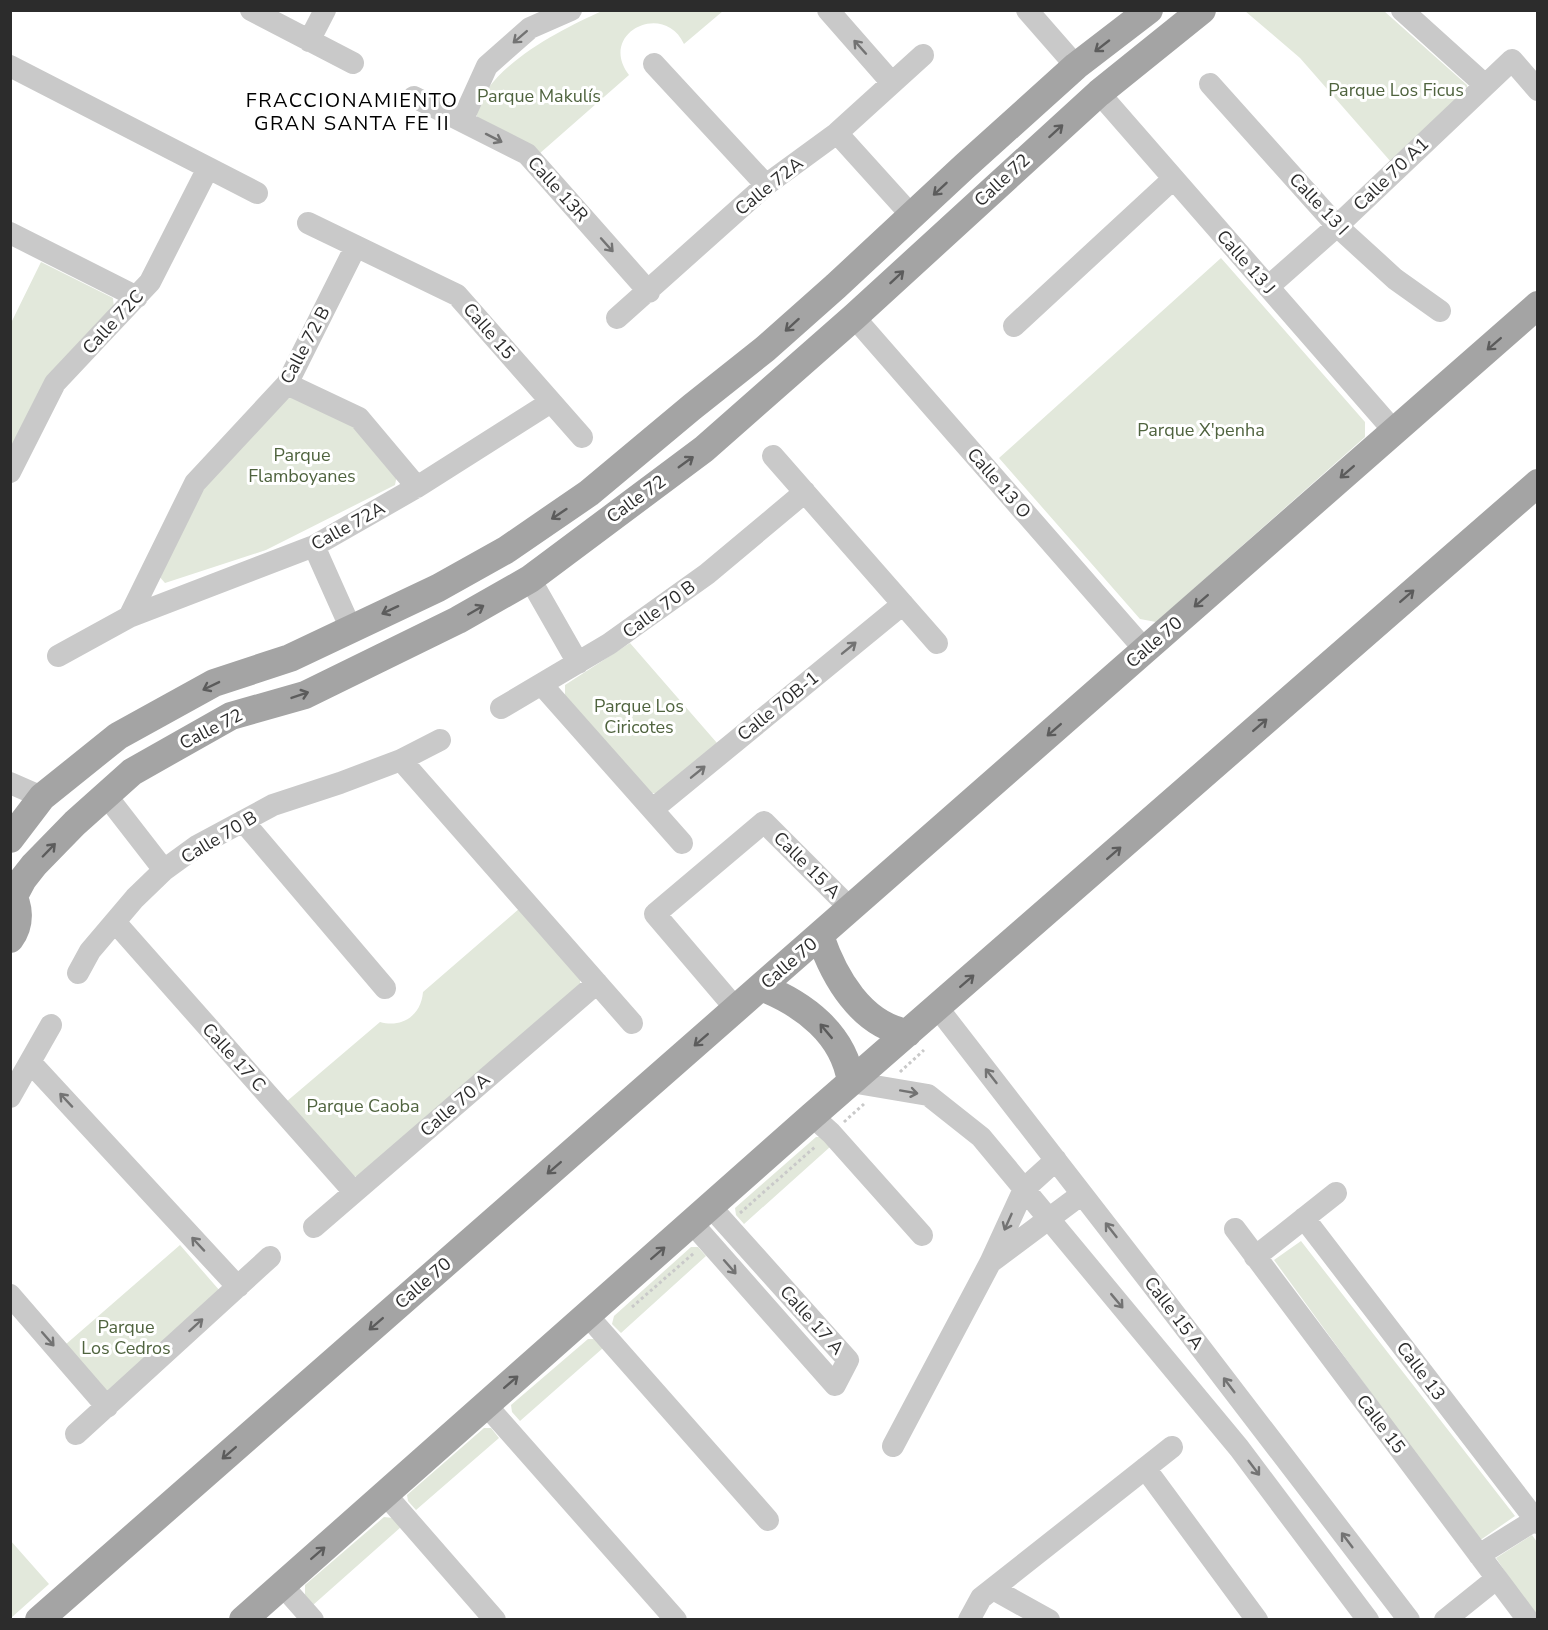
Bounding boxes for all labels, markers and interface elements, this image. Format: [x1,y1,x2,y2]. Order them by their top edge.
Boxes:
one-way arrow [512,30,527,44]
one-way arrow [853,40,867,55]
one-way arrow [1095,40,1111,53]
park label: Parque Los Ficus [1328,78,1464,102]
park label: Parque Makulís [477,84,601,108]
district label: FRACCIONAMIENTO GRAN SANTA FE II [246,87,458,137]
one-way arrow [1048,124,1063,138]
one-way arrow [485,132,503,144]
street label: Calle 70 A1 [1348,132,1434,216]
street label: Calle 72 [969,148,1035,212]
street label: Calle 13R [522,151,594,227]
street label: Calle 72A [730,151,808,221]
street label: Calle 13 I [1284,168,1354,240]
one-way arrow [933,182,948,196]
street label: Calle 13 J [1211,225,1281,299]
one-way arrow [600,237,614,252]
one-way arrow [889,270,904,284]
street label: Calle 72C [77,285,149,359]
street label: Calle 15 [458,298,520,364]
street label: Calle 72 B [275,302,335,388]
one-way arrow [785,318,800,332]
one-way arrow [1486,337,1501,351]
park label: Parque X'penha [1137,418,1265,442]
park label: Parque Flamboyanes [248,443,356,488]
street label: Calle 13 O [962,443,1036,523]
one-way arrow [678,456,694,468]
one-way arrow [1339,466,1355,479]
street label: Calle 72 [602,469,670,529]
street label: Calle 72A [307,496,389,556]
one-way arrow [552,508,568,520]
street label: Calle 70 B [618,574,700,644]
one-way arrow [1399,590,1415,603]
one-way arrow [1193,594,1208,608]
one-way arrow [466,604,484,615]
one-way arrow [382,605,400,617]
street label: Calle 70 [1121,611,1187,673]
one-way arrow [841,641,856,655]
street label: Calle 70B-1 [732,666,824,746]
one-way arrow [202,680,220,692]
one-way arrow [290,689,309,700]
park label: Parque Los Ciricotes [594,694,684,739]
street label: Calle 72 [175,703,247,755]
one-way arrow [1252,718,1267,732]
one-way arrow [1047,723,1062,737]
one-way arrow [690,765,705,779]
street label: Calle 70 B [177,805,261,869]
street label: Calle 15 A [768,826,846,904]
one-way arrow [42,842,56,857]
one-way arrow [1106,846,1121,860]
street label: Calle 70 [756,932,822,994]
one-way arrow [959,974,974,988]
street label: Calle 17 C [197,1018,271,1096]
one-way arrow [820,1023,833,1039]
one-way arrow [694,1033,709,1047]
street label: Calle 70 A [415,1068,495,1142]
one-way arrow [984,1069,997,1085]
one-way arrow [898,1087,918,1098]
one-way arrow [59,1093,73,1108]
park label: Parque Caoba [306,1094,420,1118]
one-way arrow [547,1161,562,1175]
one-way arrow [1002,1212,1014,1230]
one-way arrow [1104,1223,1117,1239]
one-way arrow [191,1237,205,1252]
one-way arrow [650,1246,665,1260]
street label: Calle 70 [390,1252,456,1314]
one-way arrow [723,1259,737,1274]
street label: Calle 15 A [1139,1272,1209,1354]
street label: Calle 17 A [774,1280,850,1360]
one-way arrow [1110,1293,1124,1308]
park label: Parque Los Cedros [81,1315,171,1360]
one-way arrow [369,1317,384,1331]
one-way arrow [189,1318,204,1332]
one-way arrow [42,1331,55,1347]
street label: Calle 13 [1391,1337,1451,1405]
one-way arrow [504,1375,519,1389]
one-way arrow [1223,1377,1236,1393]
street label: Calle 15 [1351,1390,1411,1458]
one-way arrow [222,1446,237,1460]
one-way arrow [1247,1460,1260,1476]
one-way arrow [1341,1533,1354,1549]
one-way arrow [310,1546,325,1560]

